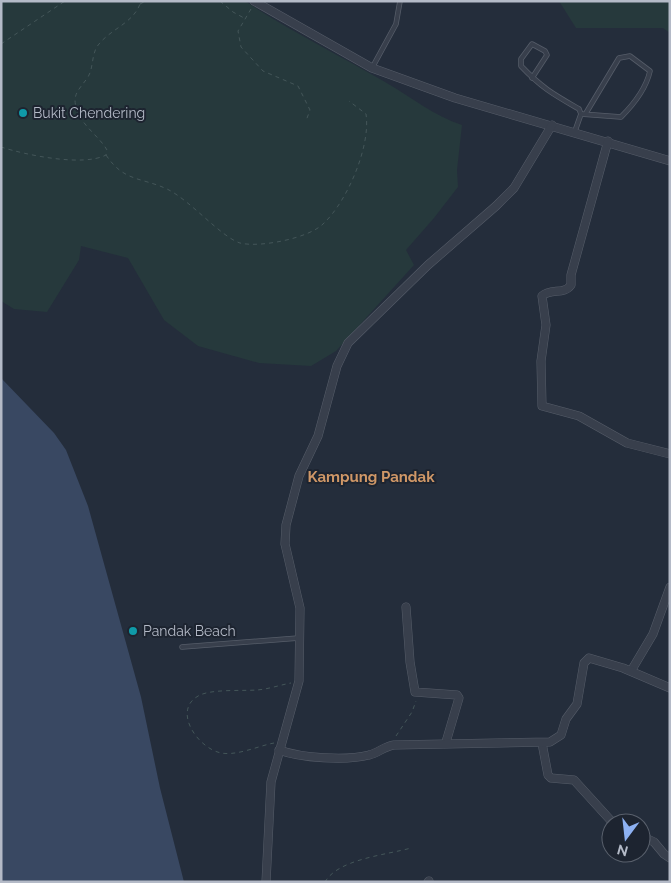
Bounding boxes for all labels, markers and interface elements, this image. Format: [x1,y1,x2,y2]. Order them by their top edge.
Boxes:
place label: Bukit Chendering [33,105,145,121]
marker: Bukit Chendering [17,107,29,119]
district label: Kampung Pandak [307,468,435,486]
place label: Pandak Beach [143,623,236,639]
marker: Pandak Beach [127,625,139,637]
north arrow [601,813,651,863]
text: N [615,841,630,860]

